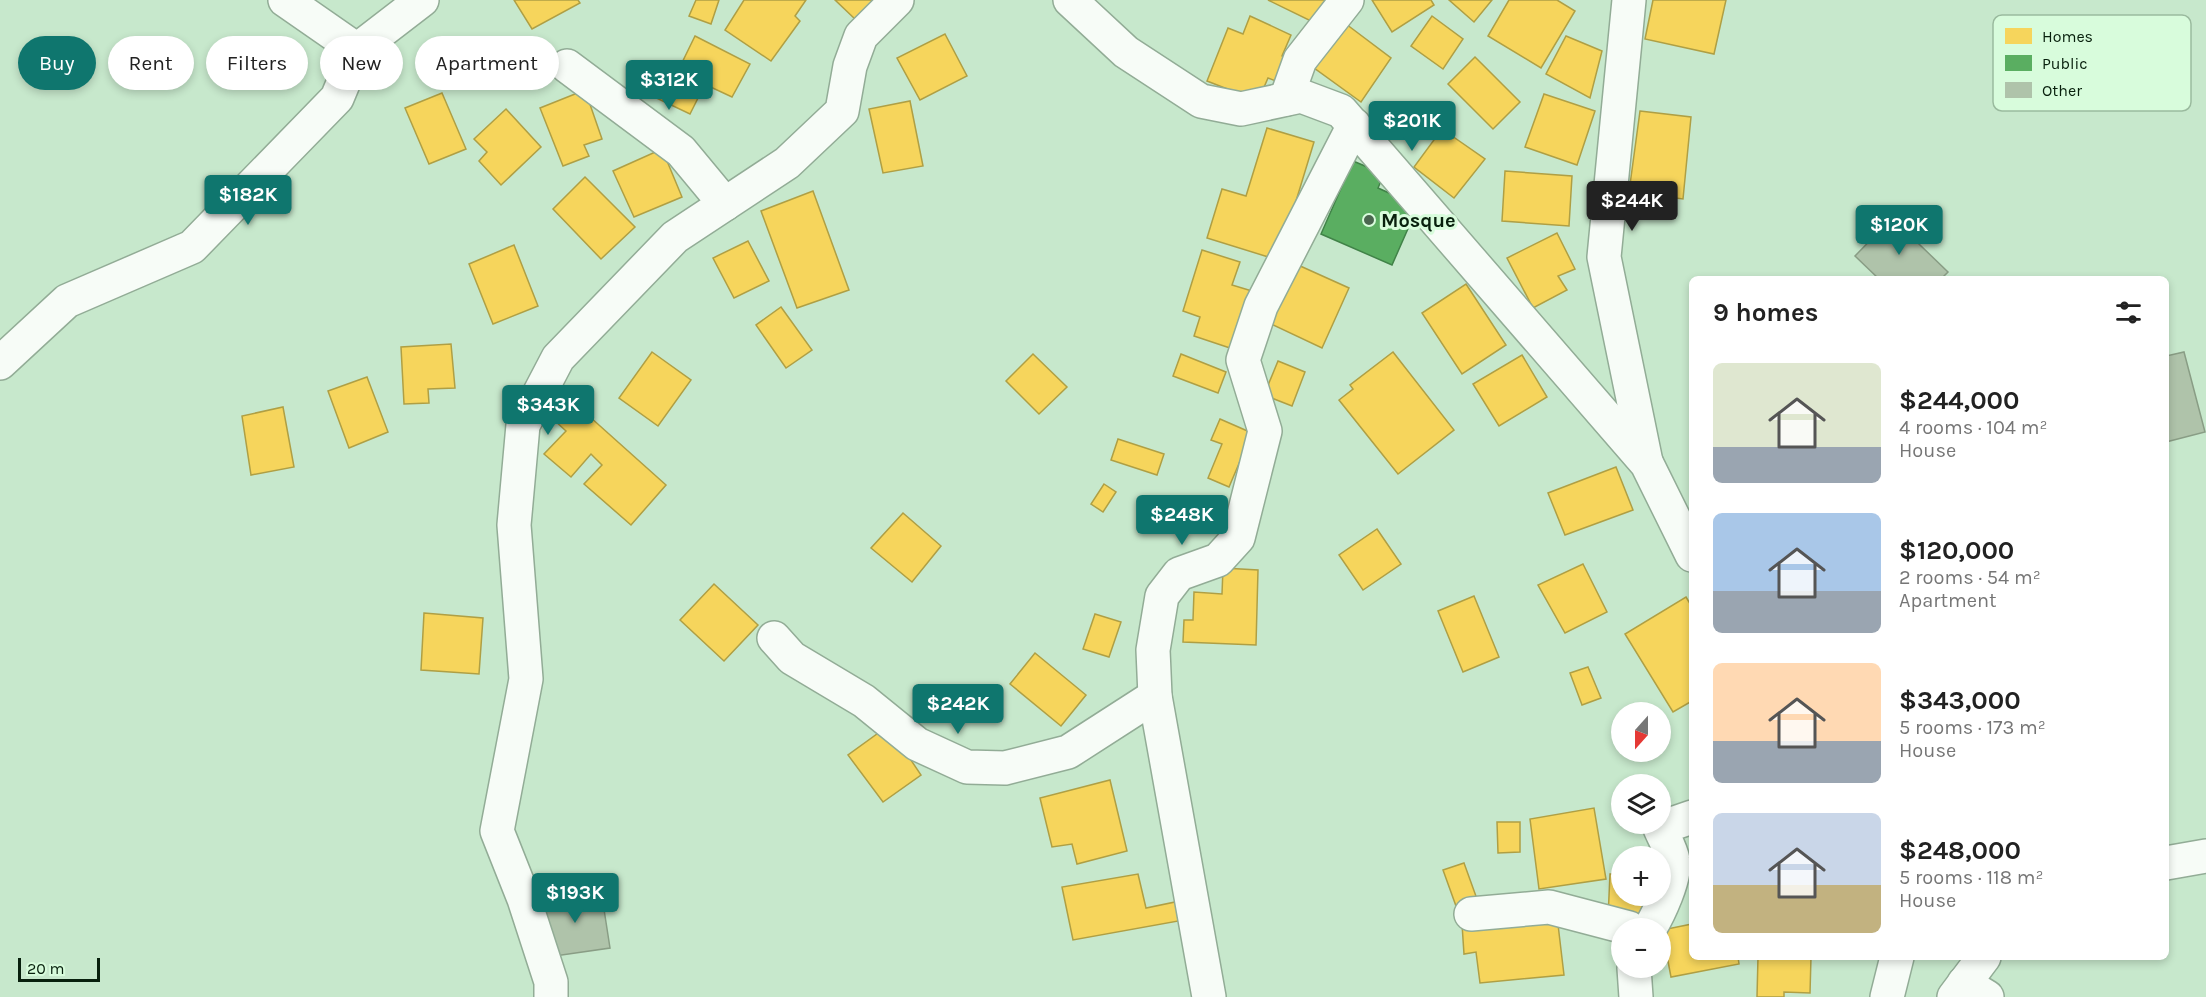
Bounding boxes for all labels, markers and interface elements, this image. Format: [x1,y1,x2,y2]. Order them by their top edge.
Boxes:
legend [1993,15,2191,111]
text: Homes [2042,27,2093,46]
chip: Buy [18,36,96,90]
chip: Rent [108,36,194,90]
chip: Filters [206,36,308,90]
chip: New [320,36,403,90]
chip: Apartment [415,36,559,90]
text: Public [2042,54,2088,73]
pin: $312K [627,60,711,111]
text: $312K [640,68,698,91]
text: Other [2042,81,2082,100]
pin: $201K [1370,101,1454,152]
text: $201K [1383,109,1441,132]
pin: $182K [206,175,290,226]
pin: $244K [1590,181,1674,232]
text: $182K [218,183,278,206]
text: $244K [1601,189,1663,212]
pin: $120K [1857,205,1941,256]
place label: Mosque [1381,209,1456,232]
marker: Mosque [1362,213,1376,227]
text: $120K [1870,213,1928,236]
icon: filters [2112,296,2145,329]
text: 9 homes [1713,297,1819,328]
pin: $343K [506,385,590,436]
text: $244,000 [1899,385,2020,416]
icon: home [1761,387,1833,459]
text: $343K [516,393,580,416]
text: 4 rooms · 104 m² [1899,416,2047,439]
text: House [1899,439,1956,462]
pin: $248K [1140,495,1224,546]
text: $248K [1150,503,1214,526]
text: $120,000 [1899,535,2014,566]
icon: home [1761,537,1833,609]
text: 2 rooms · 54 m² [1899,566,2041,589]
text: Apartment [1899,589,1997,612]
pin: $242K [916,684,1000,735]
text: $343,000 [1899,685,2021,716]
icon: home [1761,687,1833,759]
text: $242K [927,692,989,715]
north arrow [1611,702,1671,762]
map controls [1611,702,1671,978]
text: 5 rooms · 173 m² [1899,716,2046,739]
text: House [1899,739,1956,762]
button: layers [1611,774,1671,834]
text: $248,000 [1899,835,2021,866]
icon: home [1761,837,1833,909]
button: + [1611,846,1671,906]
text: 5 rooms · 118 m² [1899,866,2043,889]
pin: $193K [533,873,617,924]
text: $193K [546,881,604,904]
text: House [1899,889,1956,912]
button: − [1611,918,1671,978]
scale bar [18,955,100,982]
text: 20 m [27,959,65,978]

